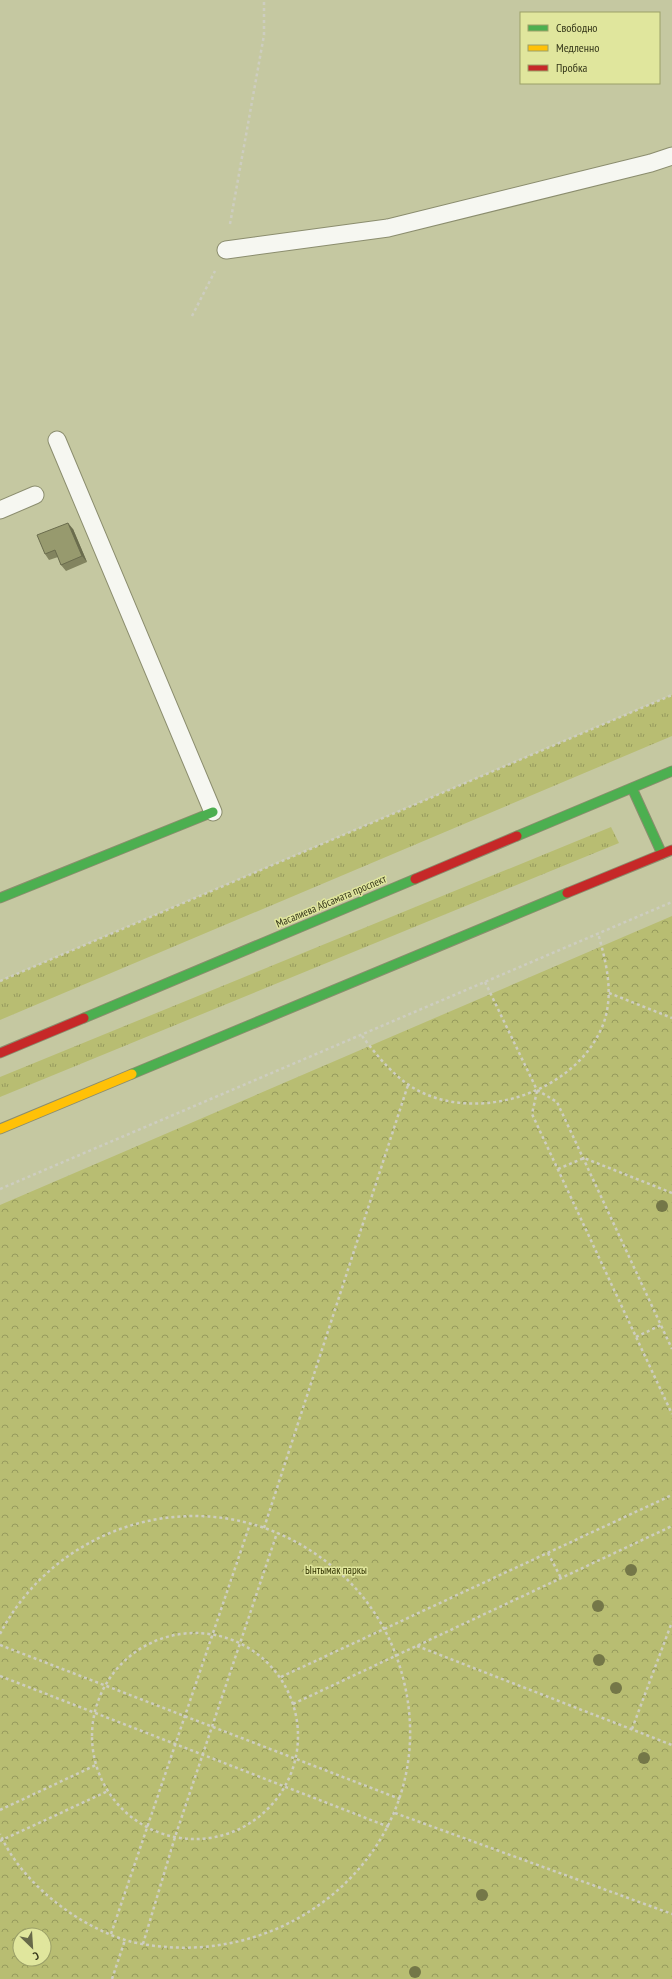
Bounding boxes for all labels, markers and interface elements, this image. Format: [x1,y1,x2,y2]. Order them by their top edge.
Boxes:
legend [520,12,660,84]
text: Свободно [556,20,598,35]
text: Медленно [556,40,599,55]
text: Пробка [556,60,588,75]
street label: Масалиева Абсамата проспект [274,871,389,931]
park label: Ынтымак паркы [305,1563,367,1577]
north arrow [12,1927,52,1967]
text: С [31,1949,41,1963]

